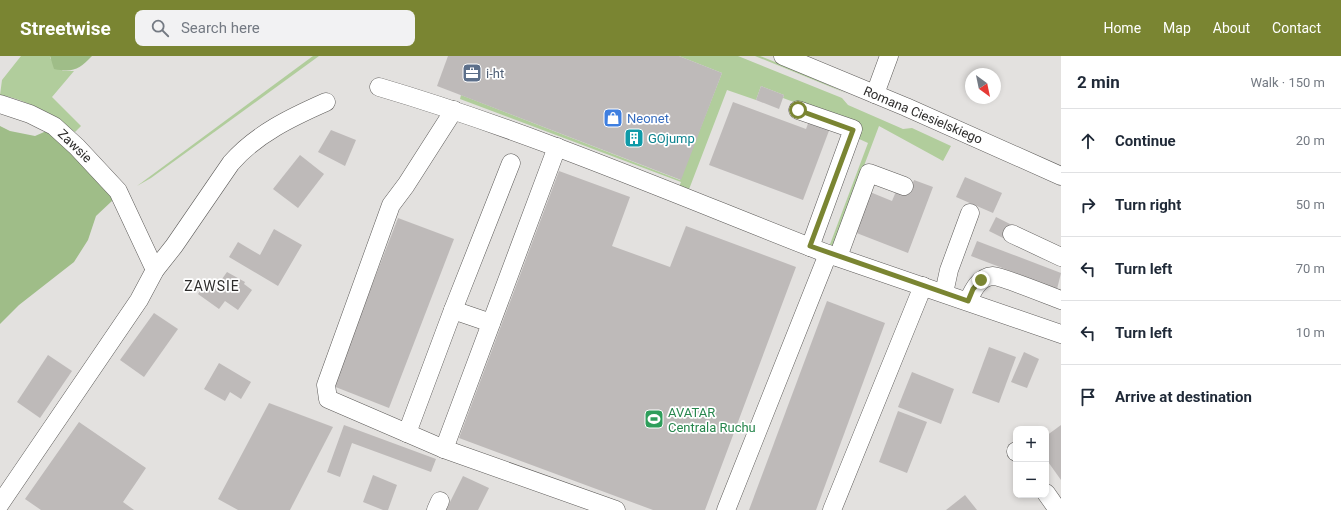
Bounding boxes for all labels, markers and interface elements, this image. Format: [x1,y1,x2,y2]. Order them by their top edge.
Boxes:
search box [135,10,415,46]
text: Streetwise [20,17,111,40]
icon: search [149,17,171,39]
text: Search here [181,19,260,37]
text: Home [1103,20,1141,36]
text: Map [1163,20,1191,36]
text: About [1213,20,1250,36]
text: Contact [1272,20,1321,36]
office icon: i-ht [461,62,483,84]
place label: i-ht [486,66,504,81]
north arrow [965,68,1001,104]
text: 2 min [1077,72,1120,92]
text: Walk · 150 m [1250,75,1325,90]
street label: Romana Ciesielskiego [861,83,985,147]
route start [789,101,807,119]
shop icon: Neonet [602,107,624,129]
place label: Neonet [627,111,669,126]
street label: Zawsie [55,126,95,166]
building icon: GOjump [623,127,645,149]
icon: ahead [1077,130,1099,152]
place label: GOjump [648,131,695,146]
text: Continue [1115,132,1176,150]
text: 20 m [1296,133,1325,148]
icon: right [1077,194,1099,216]
text: Turn right [1115,196,1181,214]
text: 50 m [1296,197,1325,212]
icon: left [1077,258,1099,280]
text: Turn left [1115,260,1172,278]
text: 70 m [1296,261,1325,276]
route end [972,271,990,289]
district label: ZAWSIE [184,278,240,294]
icon: left [1077,322,1099,344]
text: Turn left [1115,324,1172,342]
text: 10 m [1296,325,1325,340]
icon: arrive [1077,386,1099,408]
text: Arrive at destination [1115,388,1252,406]
place label: AVATAR Centrala Ruchu [668,405,756,435]
sports icon: AVATAR Centrala Ruchu [643,408,665,430]
map controls [1013,426,1049,498]
button: + [1013,426,1049,462]
button: − [1013,462,1049,498]

